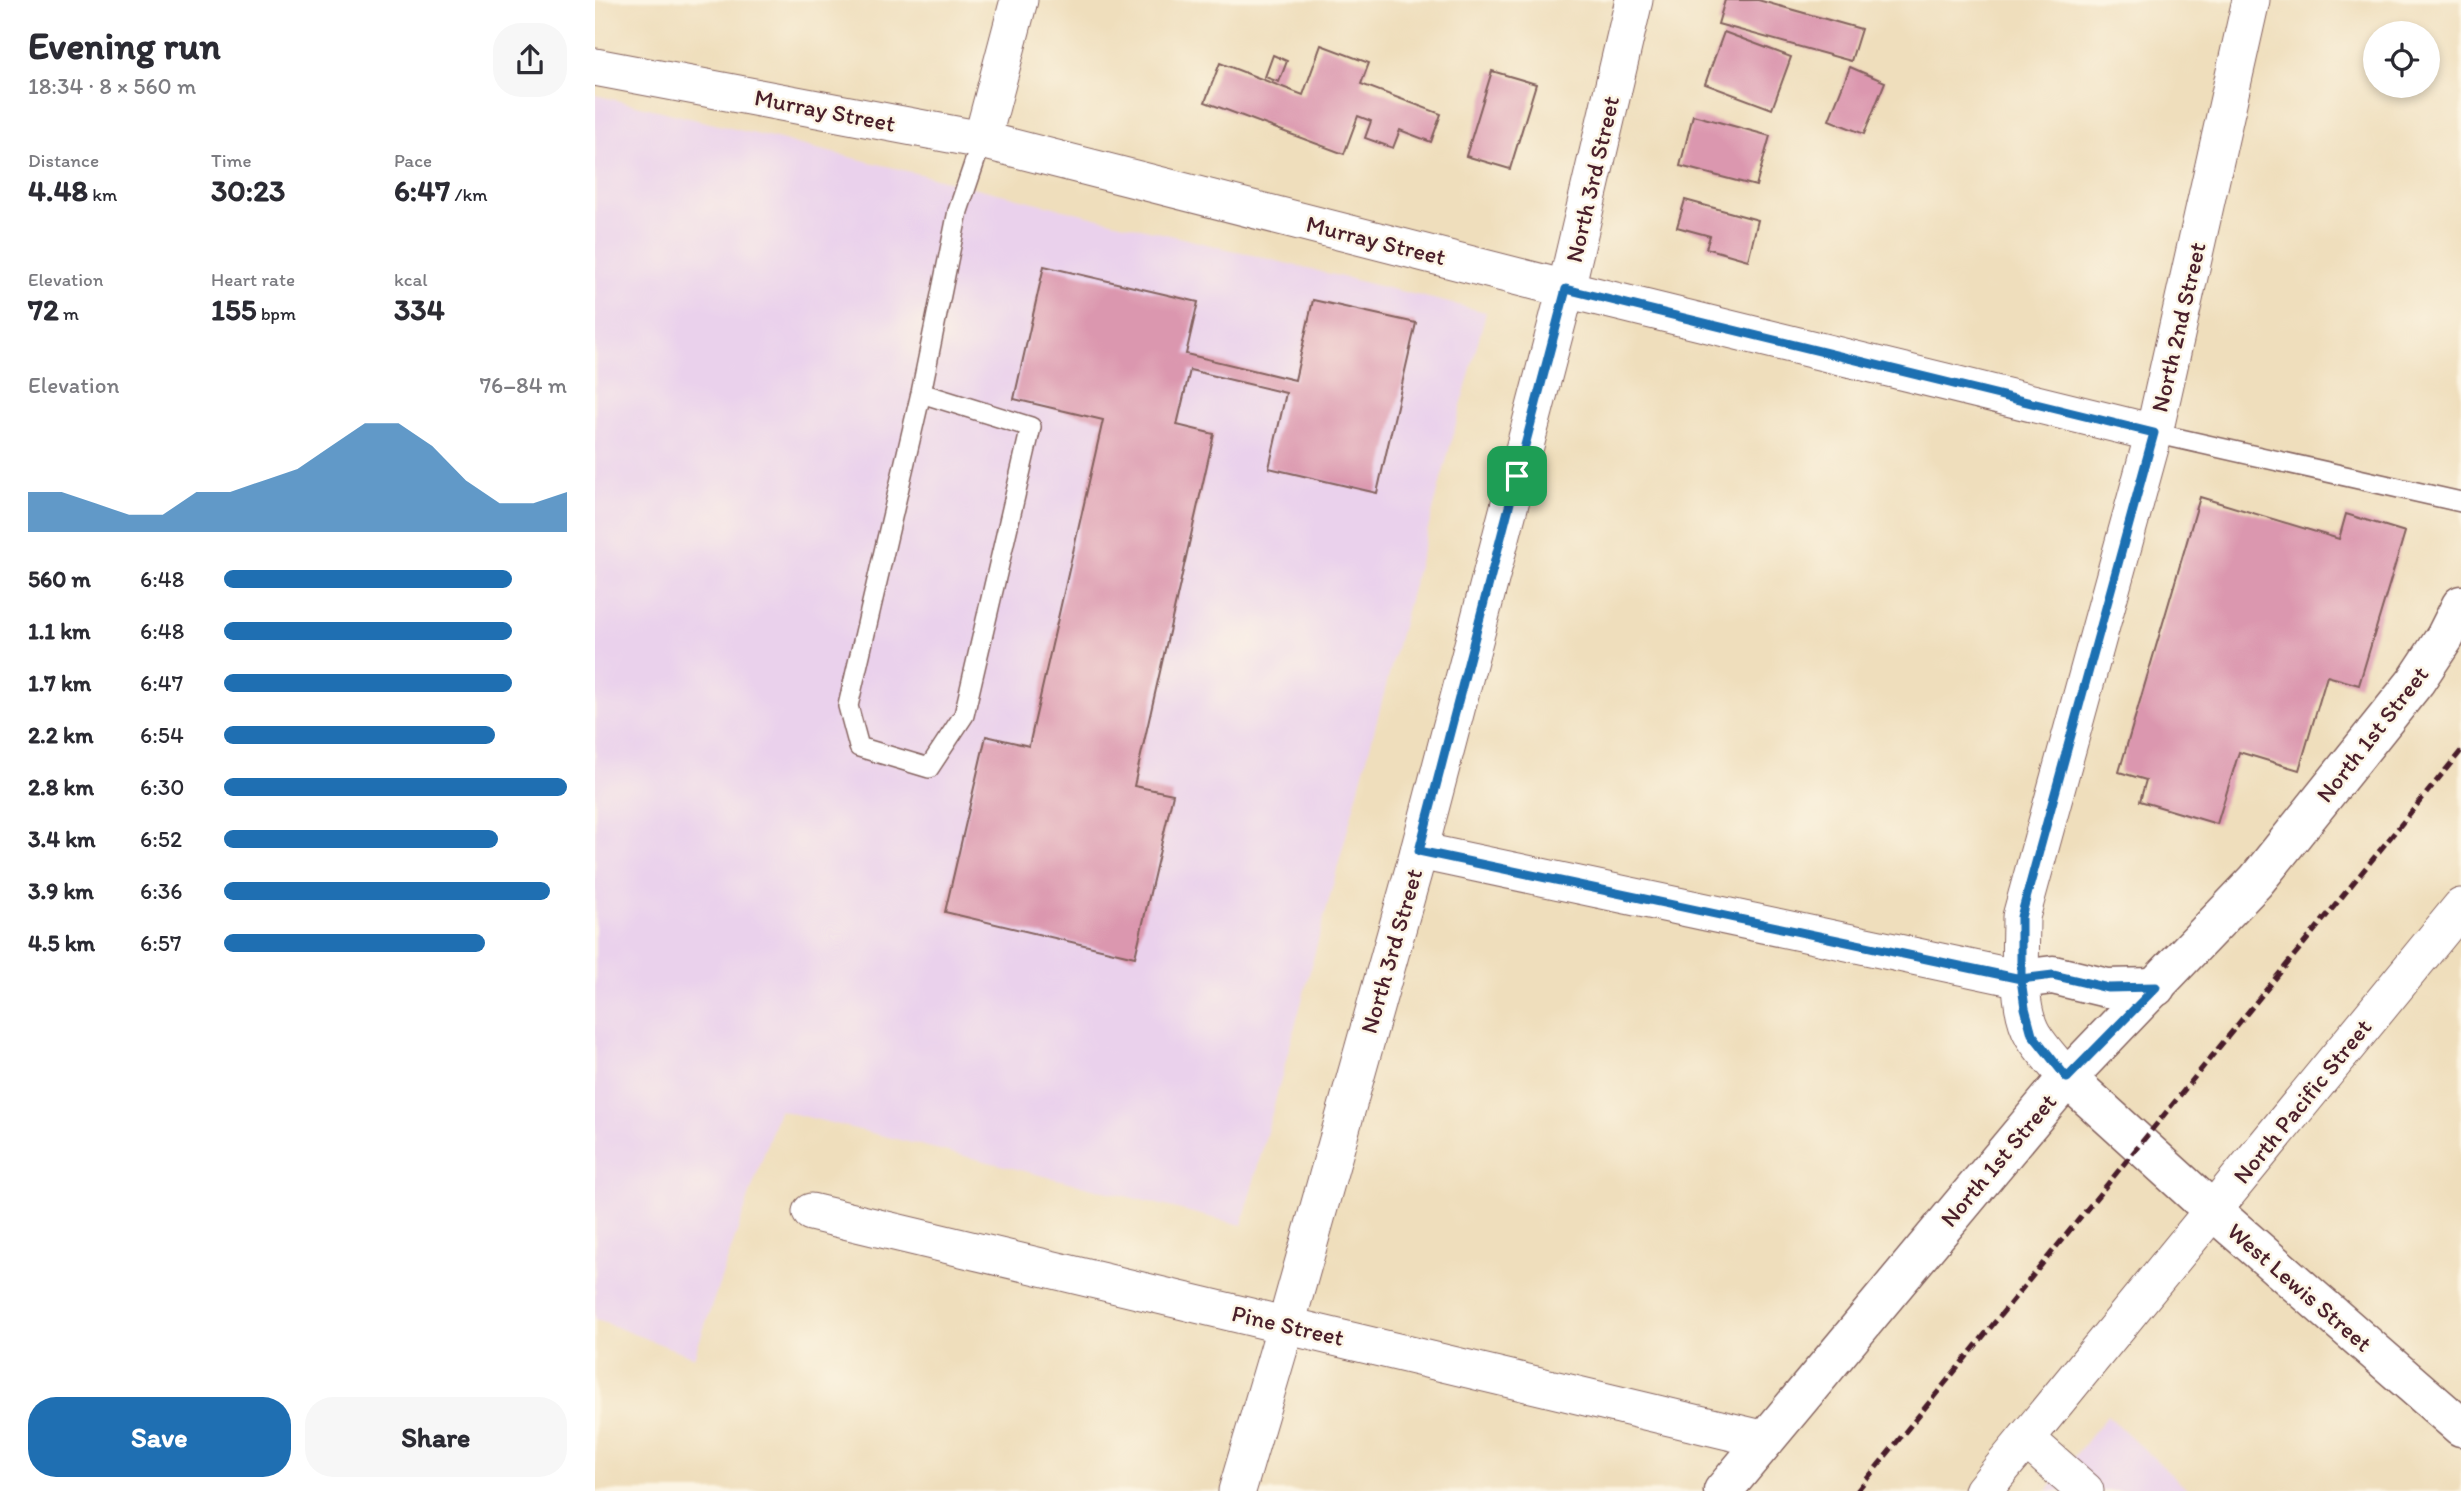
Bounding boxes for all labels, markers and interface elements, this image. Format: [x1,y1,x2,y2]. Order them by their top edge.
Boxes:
map controls [2363,21,2440,98]
button: locate [2363,21,2440,98]
text: Evening run [28,23,221,69]
button: share [493,23,567,97]
text: 18:34 · 8 × 560 m [28,72,196,100]
street label: Murray Street [752,82,898,138]
street label: North 3rd Street [1559,93,1625,265]
text: Distance [28,149,99,172]
text: Time [211,149,252,172]
text: Pace [394,149,432,172]
text: 4.48 [28,172,88,209]
text: 30:23 [211,172,285,209]
text: 6:47 [394,172,450,209]
text: km [88,183,117,206]
text: /km [450,183,488,206]
street label: Murray Street [1303,209,1449,271]
street label: North 2nd Street [2144,239,2212,415]
text: Elevation [28,268,104,291]
text: Heart rate [211,268,295,291]
text: kcal [394,268,428,291]
text: 72 [28,291,59,328]
text: 155 [211,291,256,328]
text: 334 [394,291,445,328]
text: m [59,302,79,325]
text: bpm [256,302,296,325]
text: Elevation [28,371,119,399]
text: 76–84 m [480,371,567,399]
pin [1487,446,1547,506]
icon: arrive [1498,457,1536,495]
text: 560 m [28,565,91,593]
text: 6:48 [140,565,184,593]
text: 1.1 km [28,617,91,645]
text: 6:48 [140,617,184,645]
street label: North 1st Street [2310,660,2434,808]
text: 1.7 km [28,669,91,697]
text: 6:47 [140,669,183,697]
text: 2.2 km [28,721,93,749]
text: 6:54 [140,721,184,749]
text: 2.8 km [28,773,94,801]
text: 6:30 [140,773,185,801]
text: 3.4 km [28,825,96,853]
text: 6:52 [140,825,182,853]
street label: North 3rd Street [1354,865,1428,1037]
text: 3.9 km [28,877,94,905]
text: 6:36 [140,877,183,905]
text: 4.5 km [28,929,95,957]
text: 6:57 [140,929,181,957]
street label: North Pacific Street [2227,1013,2377,1189]
street label: North 1st Street [1934,1087,2062,1233]
street label: West Lewis Street [2222,1216,2378,1358]
street label: Pine Street [1229,1298,1347,1352]
button: Save [28,1397,291,1477]
button: Share [305,1397,567,1477]

